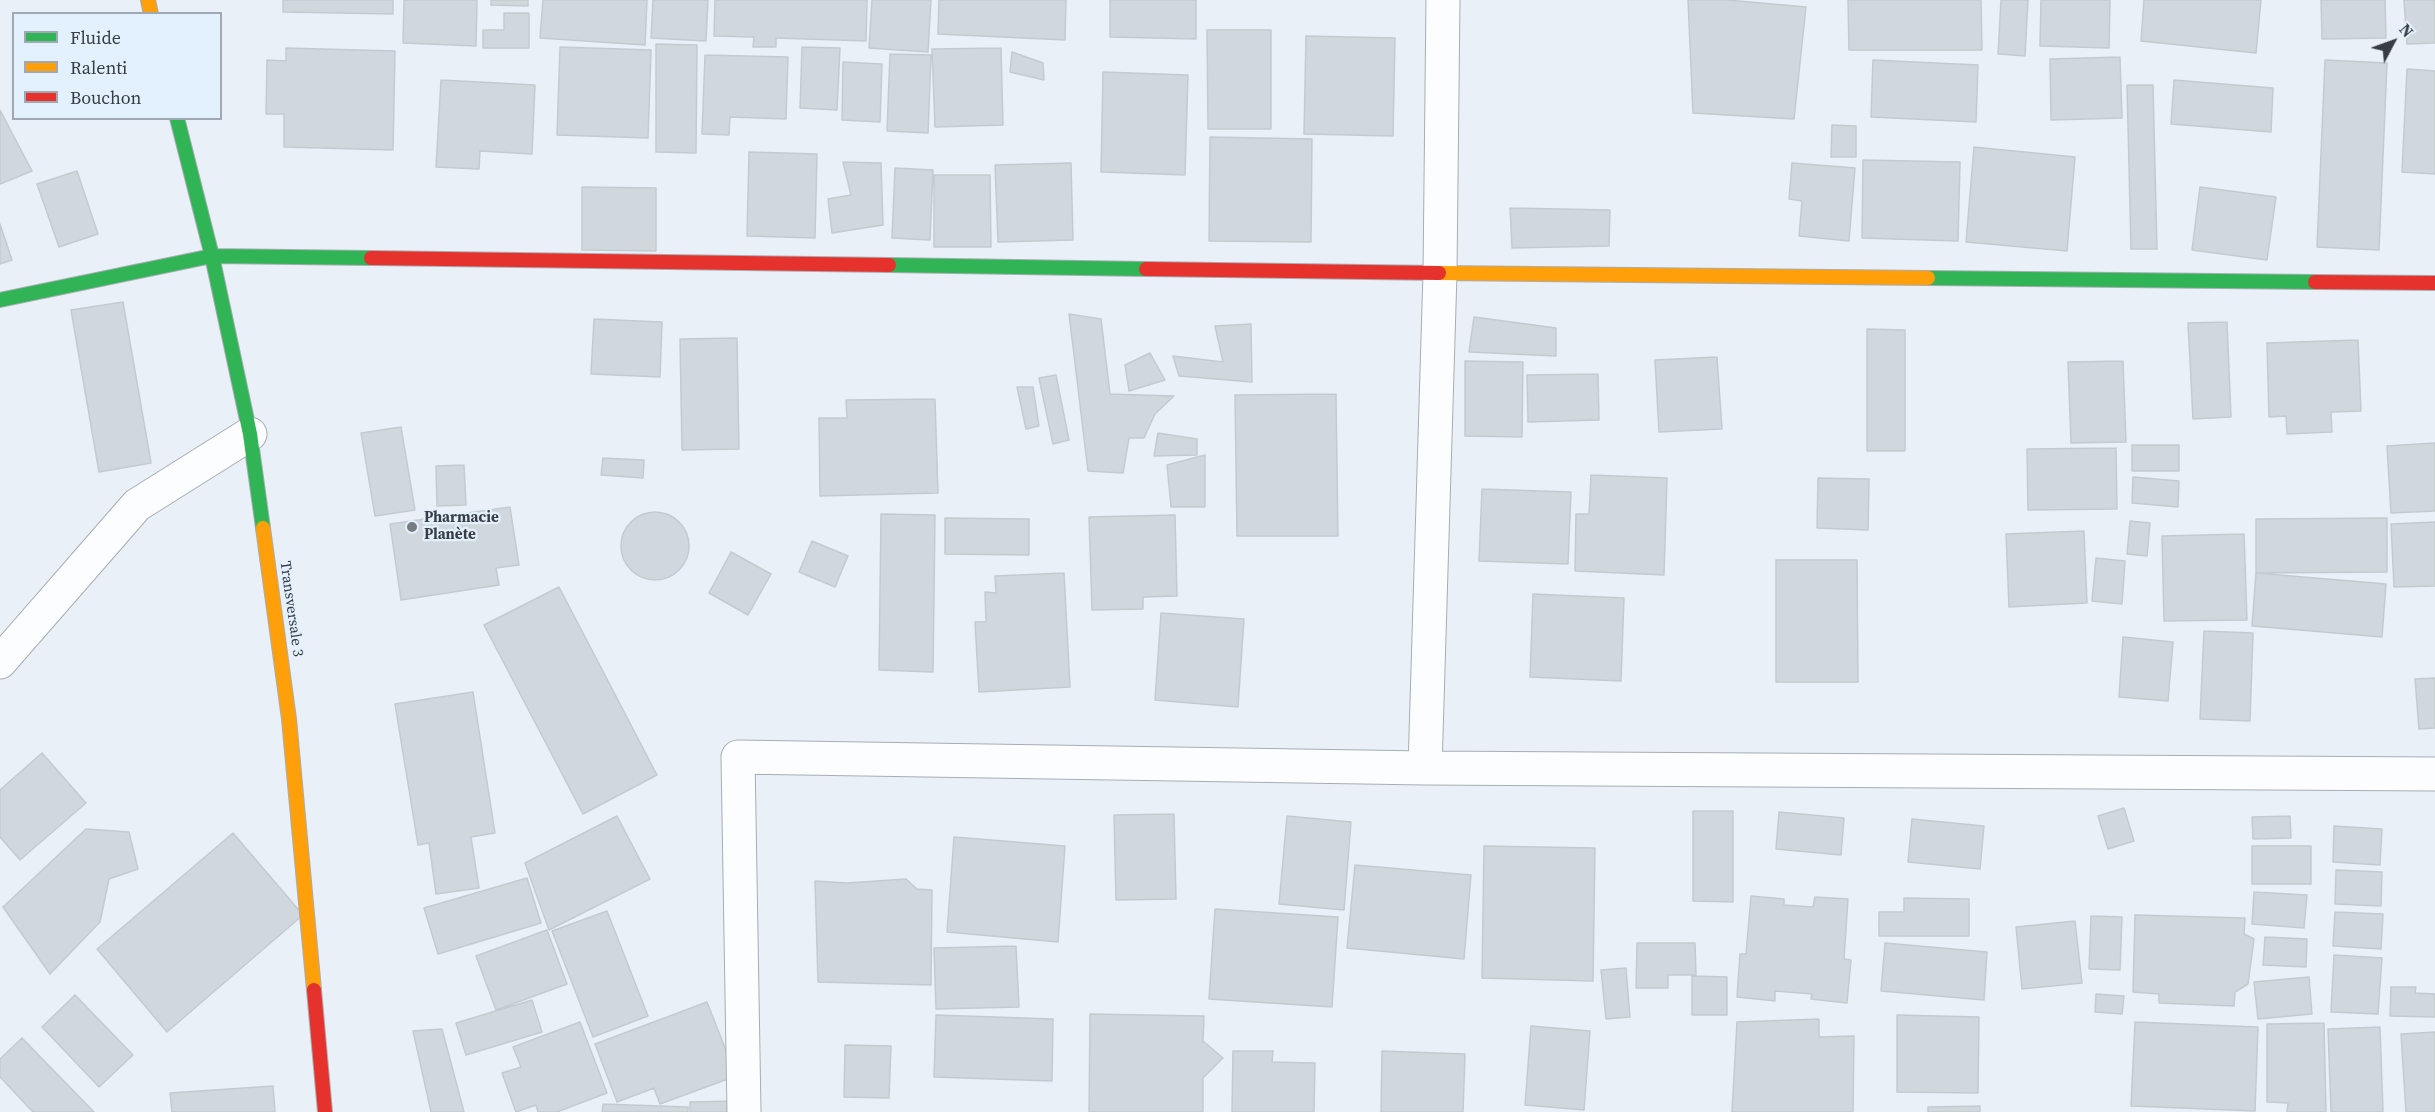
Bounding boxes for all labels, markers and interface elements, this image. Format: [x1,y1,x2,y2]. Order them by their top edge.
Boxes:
legend [12,12,222,120]
north arrow [2363,12,2423,72]
text: N [2394,19,2419,42]
text: Fluide [70,25,121,50]
text: Ralenti [70,55,127,80]
text: Bouchon [70,85,142,110]
place label: Pharmacie Planète [424,509,499,544]
marker: Pharmacie Planète [405,520,419,534]
street label: Transversale 3 [275,560,307,658]

